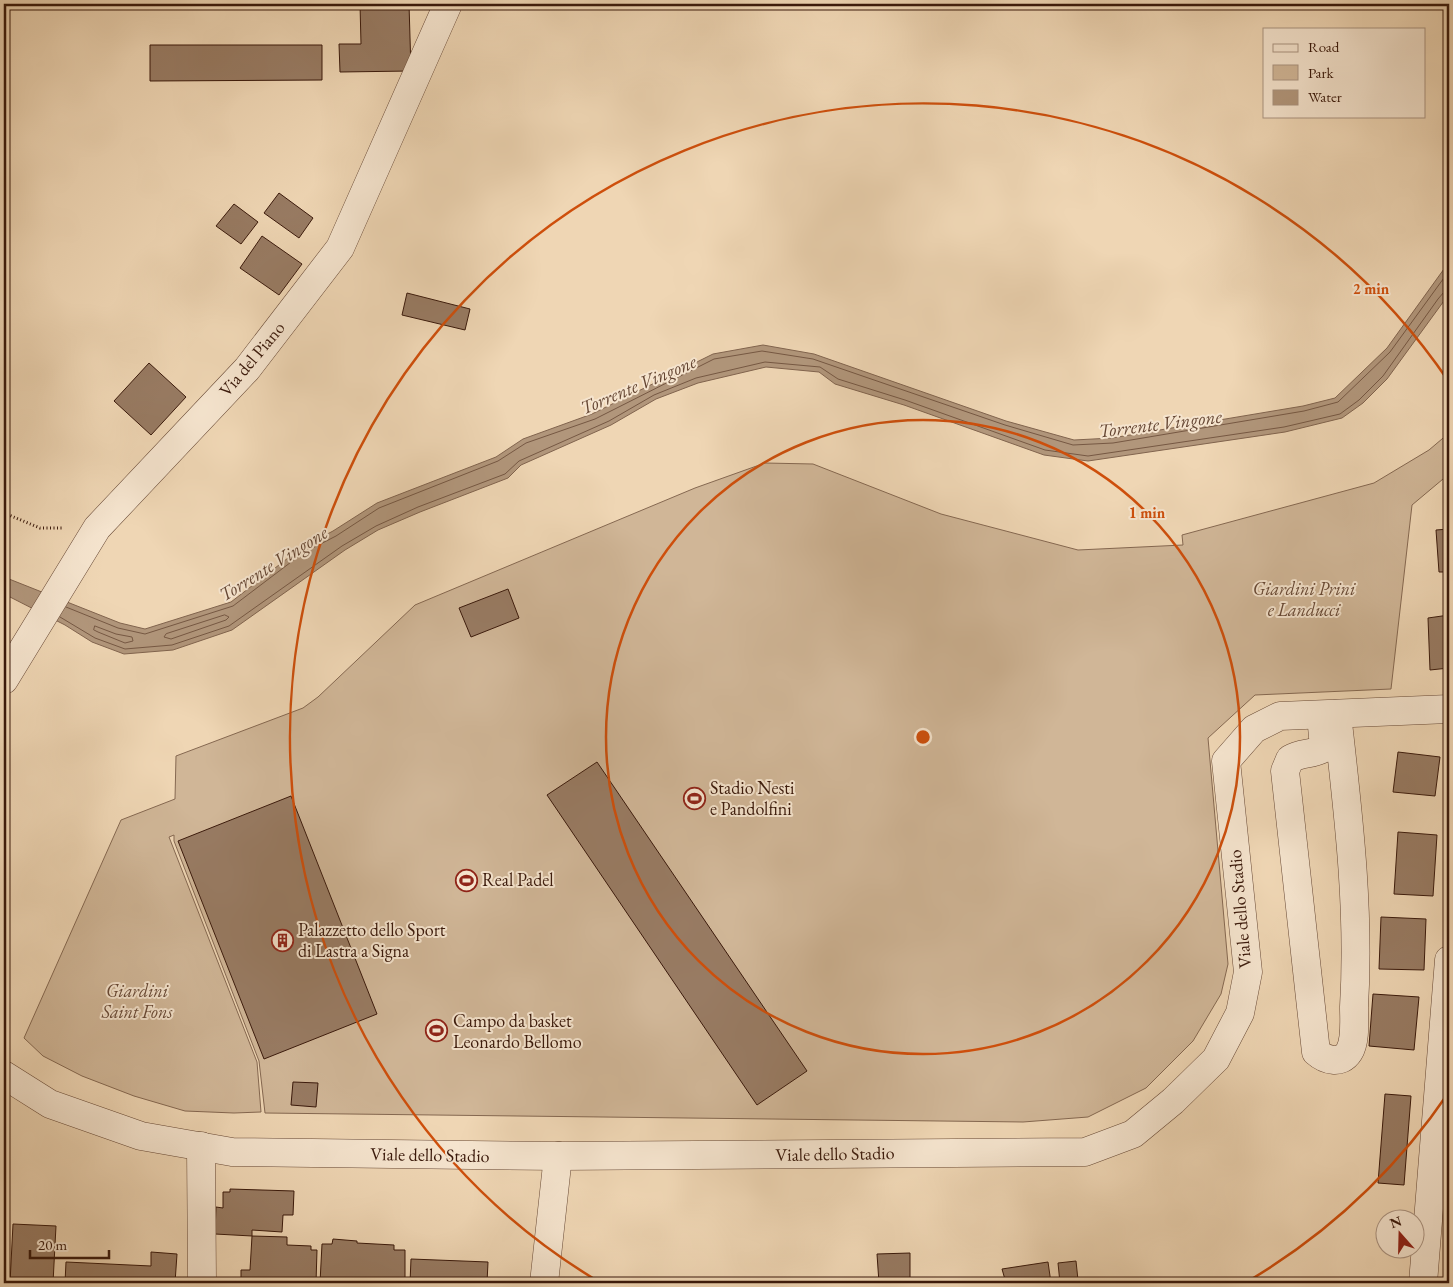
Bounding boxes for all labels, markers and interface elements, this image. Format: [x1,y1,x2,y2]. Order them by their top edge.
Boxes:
legend [1263,28,1426,118]
text: Road [1308,37,1340,56]
text: Park [1308,63,1335,82]
text: Water [1308,87,1342,106]
text: 2 min [1353,279,1390,298]
street label: Via del Piano [214,316,290,401]
water label: Torrente Vingone [576,349,701,420]
water label: Torrente Vingone [1097,403,1224,443]
text: 1 min [1129,503,1166,522]
water label: Torrente Vingone [214,520,333,607]
park label: Giardini Prini e Landucci [1253,577,1356,621]
centre of rings [914,728,932,746]
place label: Stadio Nesti e Pandolfini [710,776,795,820]
sports icon: Stadio Nesti e Pandolfini [682,786,706,810]
street label: Viale dello Stadio [1223,849,1256,969]
sports icon: Real Padel [454,868,478,892]
place label: Real Padel [482,868,554,891]
place label: Palazzetto dello Sport di Lastra a Signa [298,918,446,962]
building icon: Palazzetto dello Sport di Lastra a Signa [270,928,294,952]
park label: Giardini Saint Fons [101,979,173,1023]
place label: Campo da basket Leonardo Bellomo [453,1009,582,1053]
sports icon: Campo da basket Leonardo Bellomo [425,1019,449,1043]
street label: Viale dello Stadio [775,1141,895,1166]
street label: Viale dello Stadio [370,1142,490,1167]
north arrow [1376,1210,1426,1260]
text: N [1387,1211,1405,1232]
scale bar [30,1227,109,1259]
text: 20 m [38,1235,67,1254]

